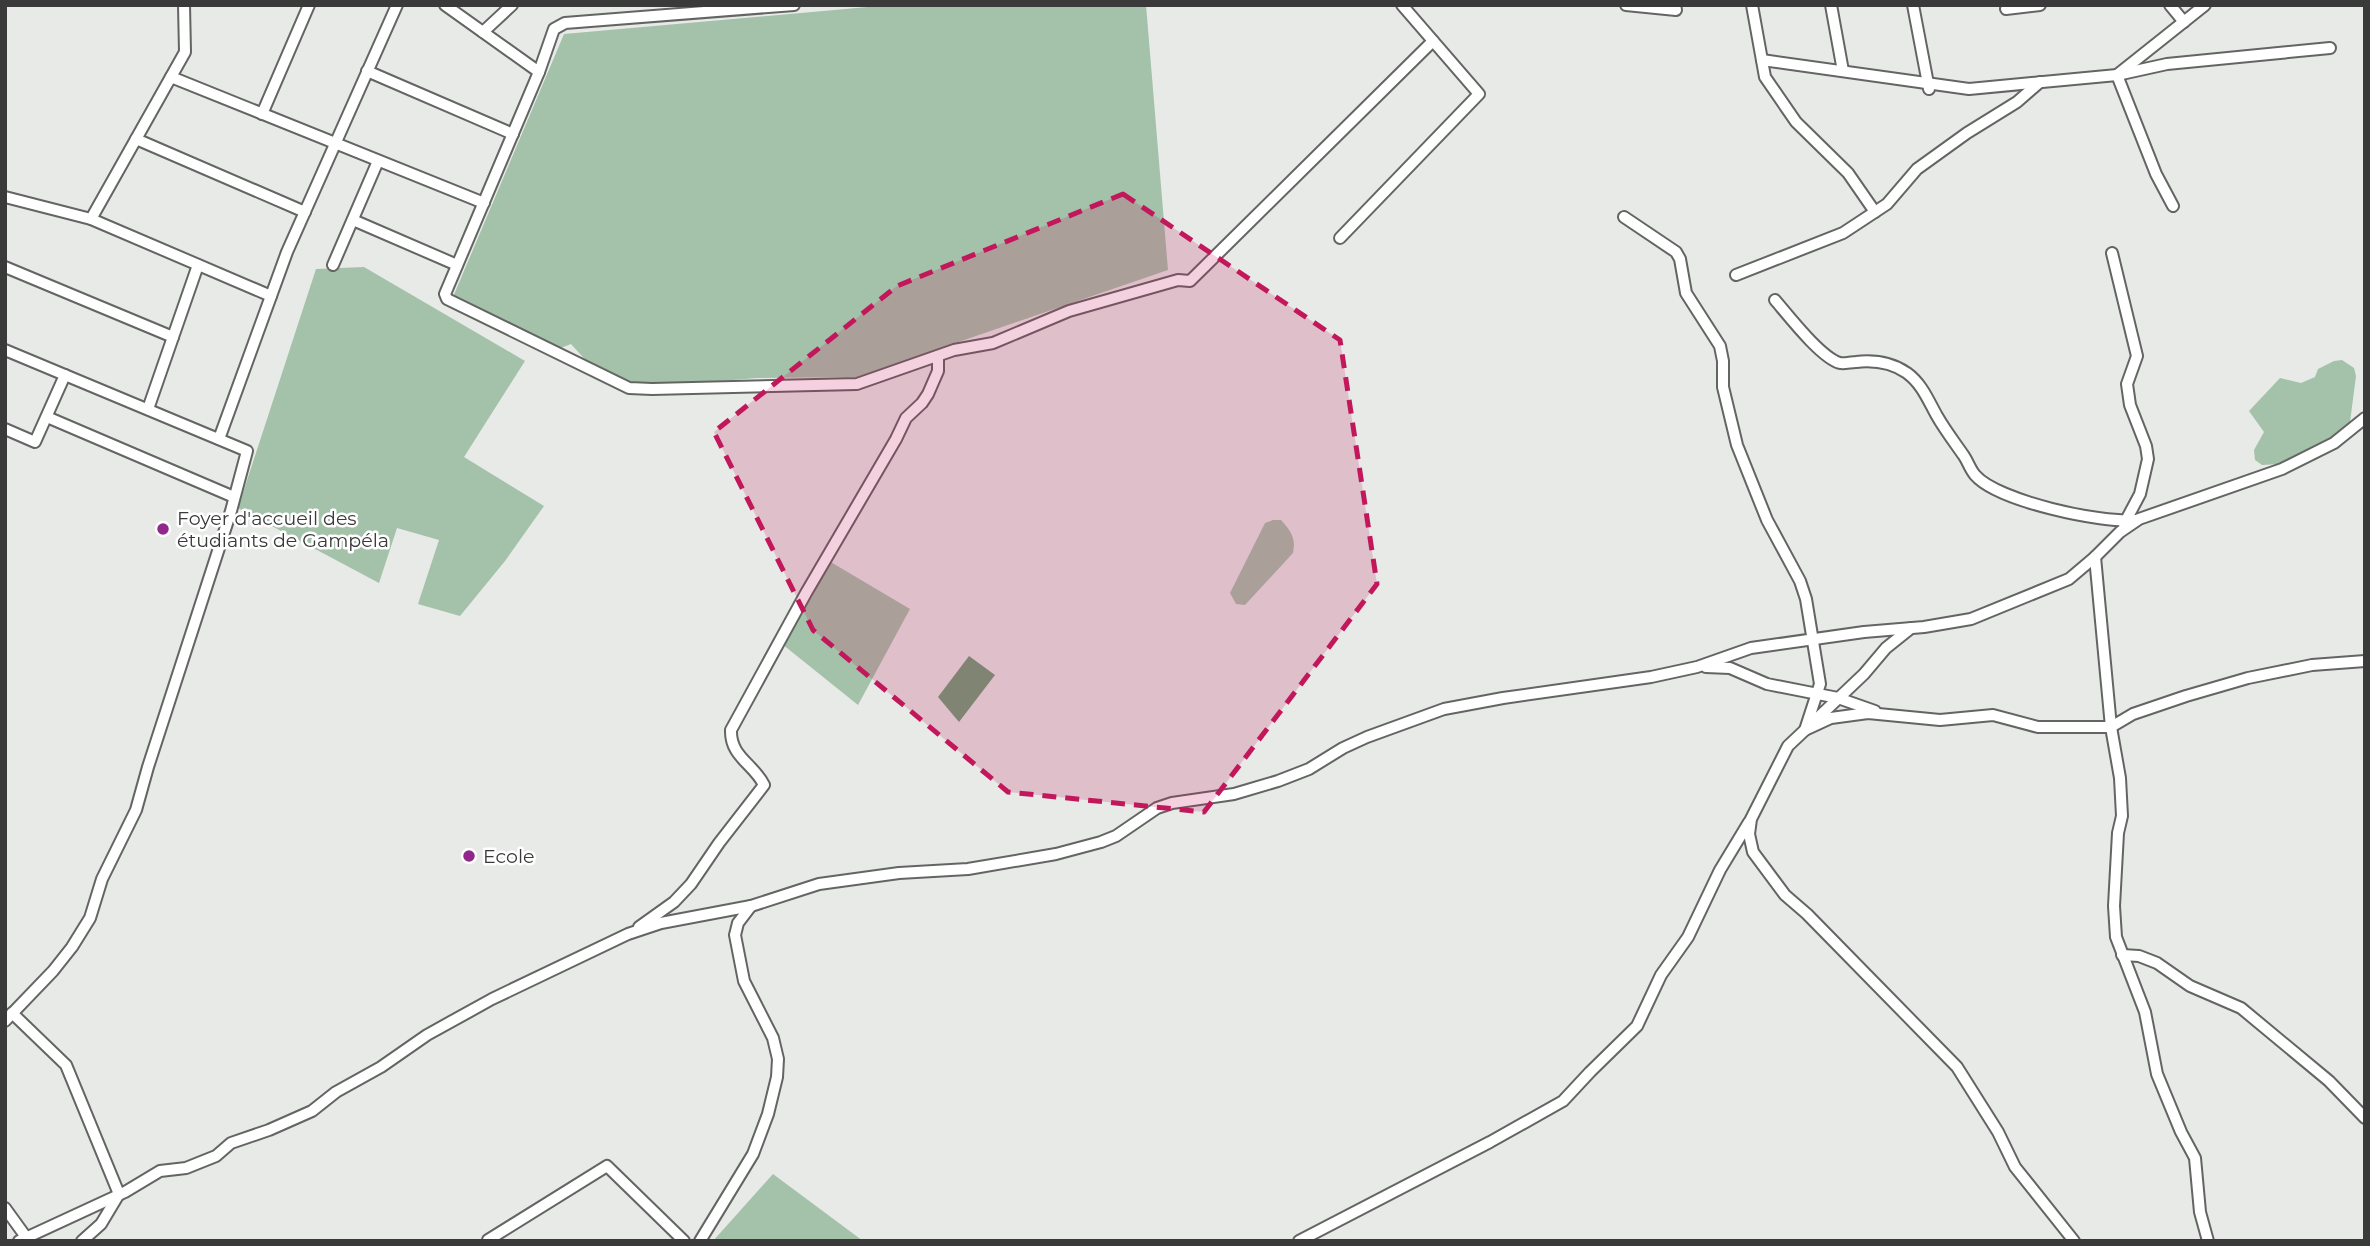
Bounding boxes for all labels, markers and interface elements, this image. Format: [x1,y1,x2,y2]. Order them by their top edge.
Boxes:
place label: Foyer d'accueil des étudiants de Gampéla [177,507,389,552]
marker: Foyer d'accueil des étudiants de Gampéla [155,521,171,537]
place label: Ecole [483,845,535,868]
marker: Ecole [461,848,477,864]

